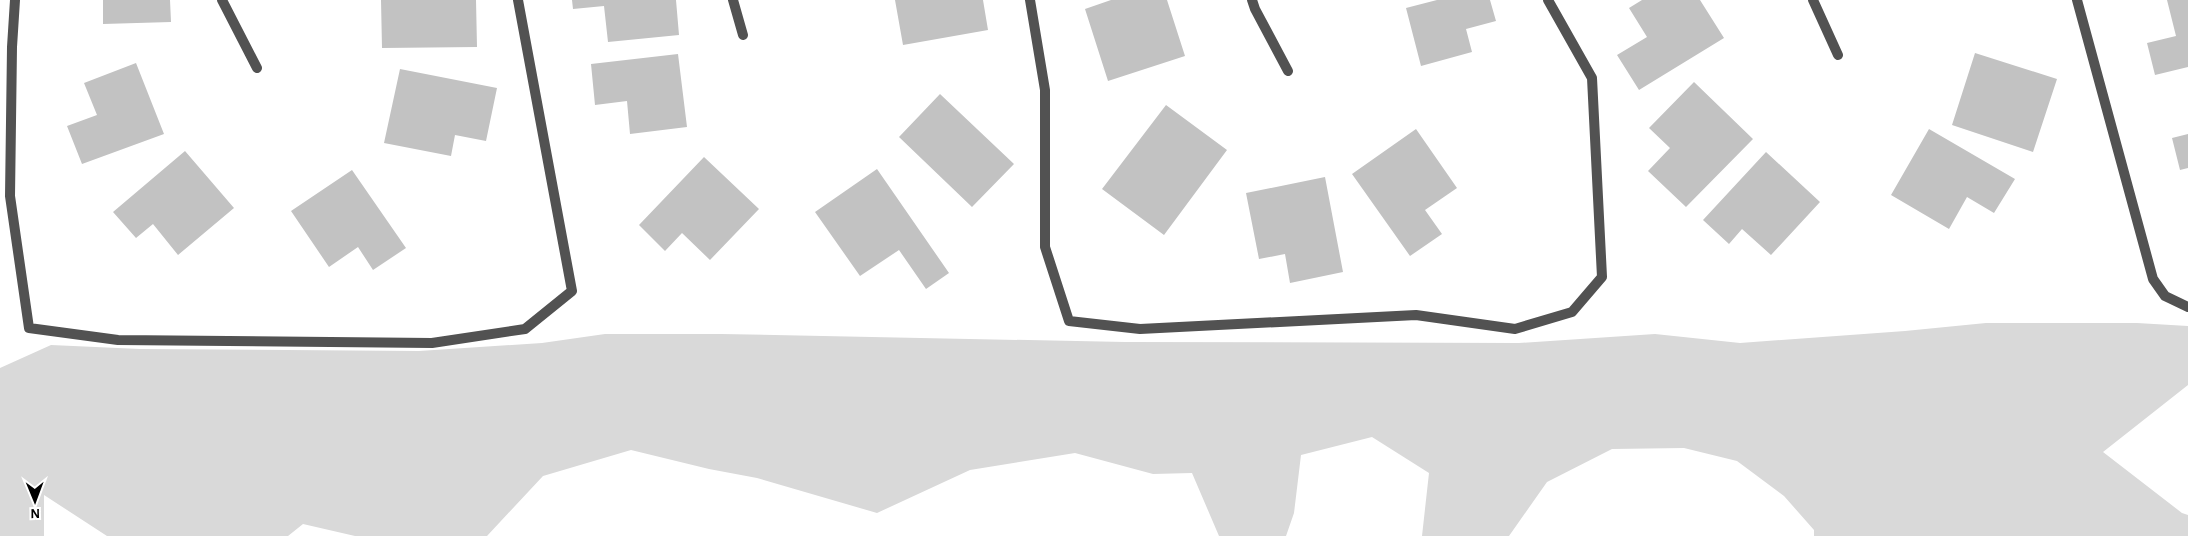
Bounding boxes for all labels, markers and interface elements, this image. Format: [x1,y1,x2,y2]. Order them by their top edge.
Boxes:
north arrow [10,476,60,526]
text: N [30,506,40,520]

